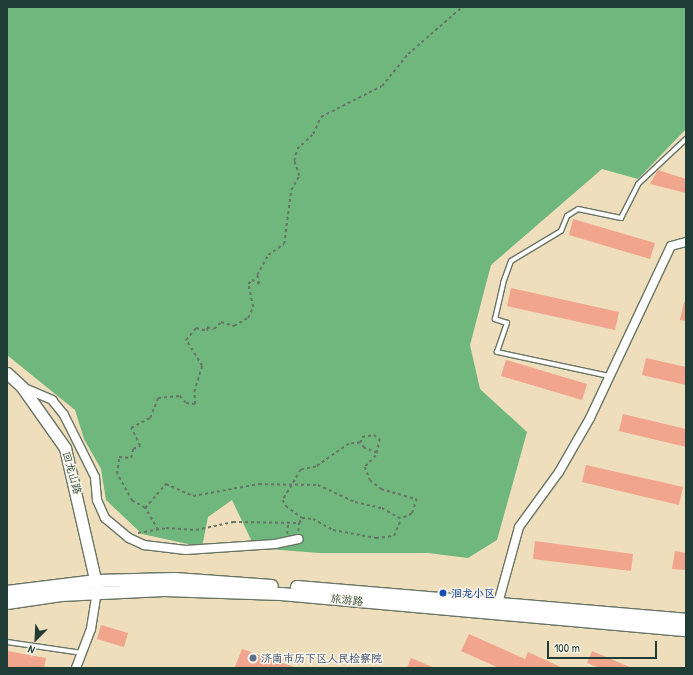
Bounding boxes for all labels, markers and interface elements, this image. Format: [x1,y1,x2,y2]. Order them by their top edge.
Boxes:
street label: 回龙山路 [60,450,84,496]
place label: 洄龙小区 [451,586,495,600]
marker: 洄龙小区 [438,588,448,598]
street label: 旅游路 [330,592,364,608]
north arrow [16,619,56,659]
scale bar [549,633,659,659]
text: 100 m [554,639,580,656]
text: N [26,642,37,658]
place label: 济南市历下区人民检察院 [261,651,382,665]
marker: 济南市历下区人民检察院 [248,653,258,663]

